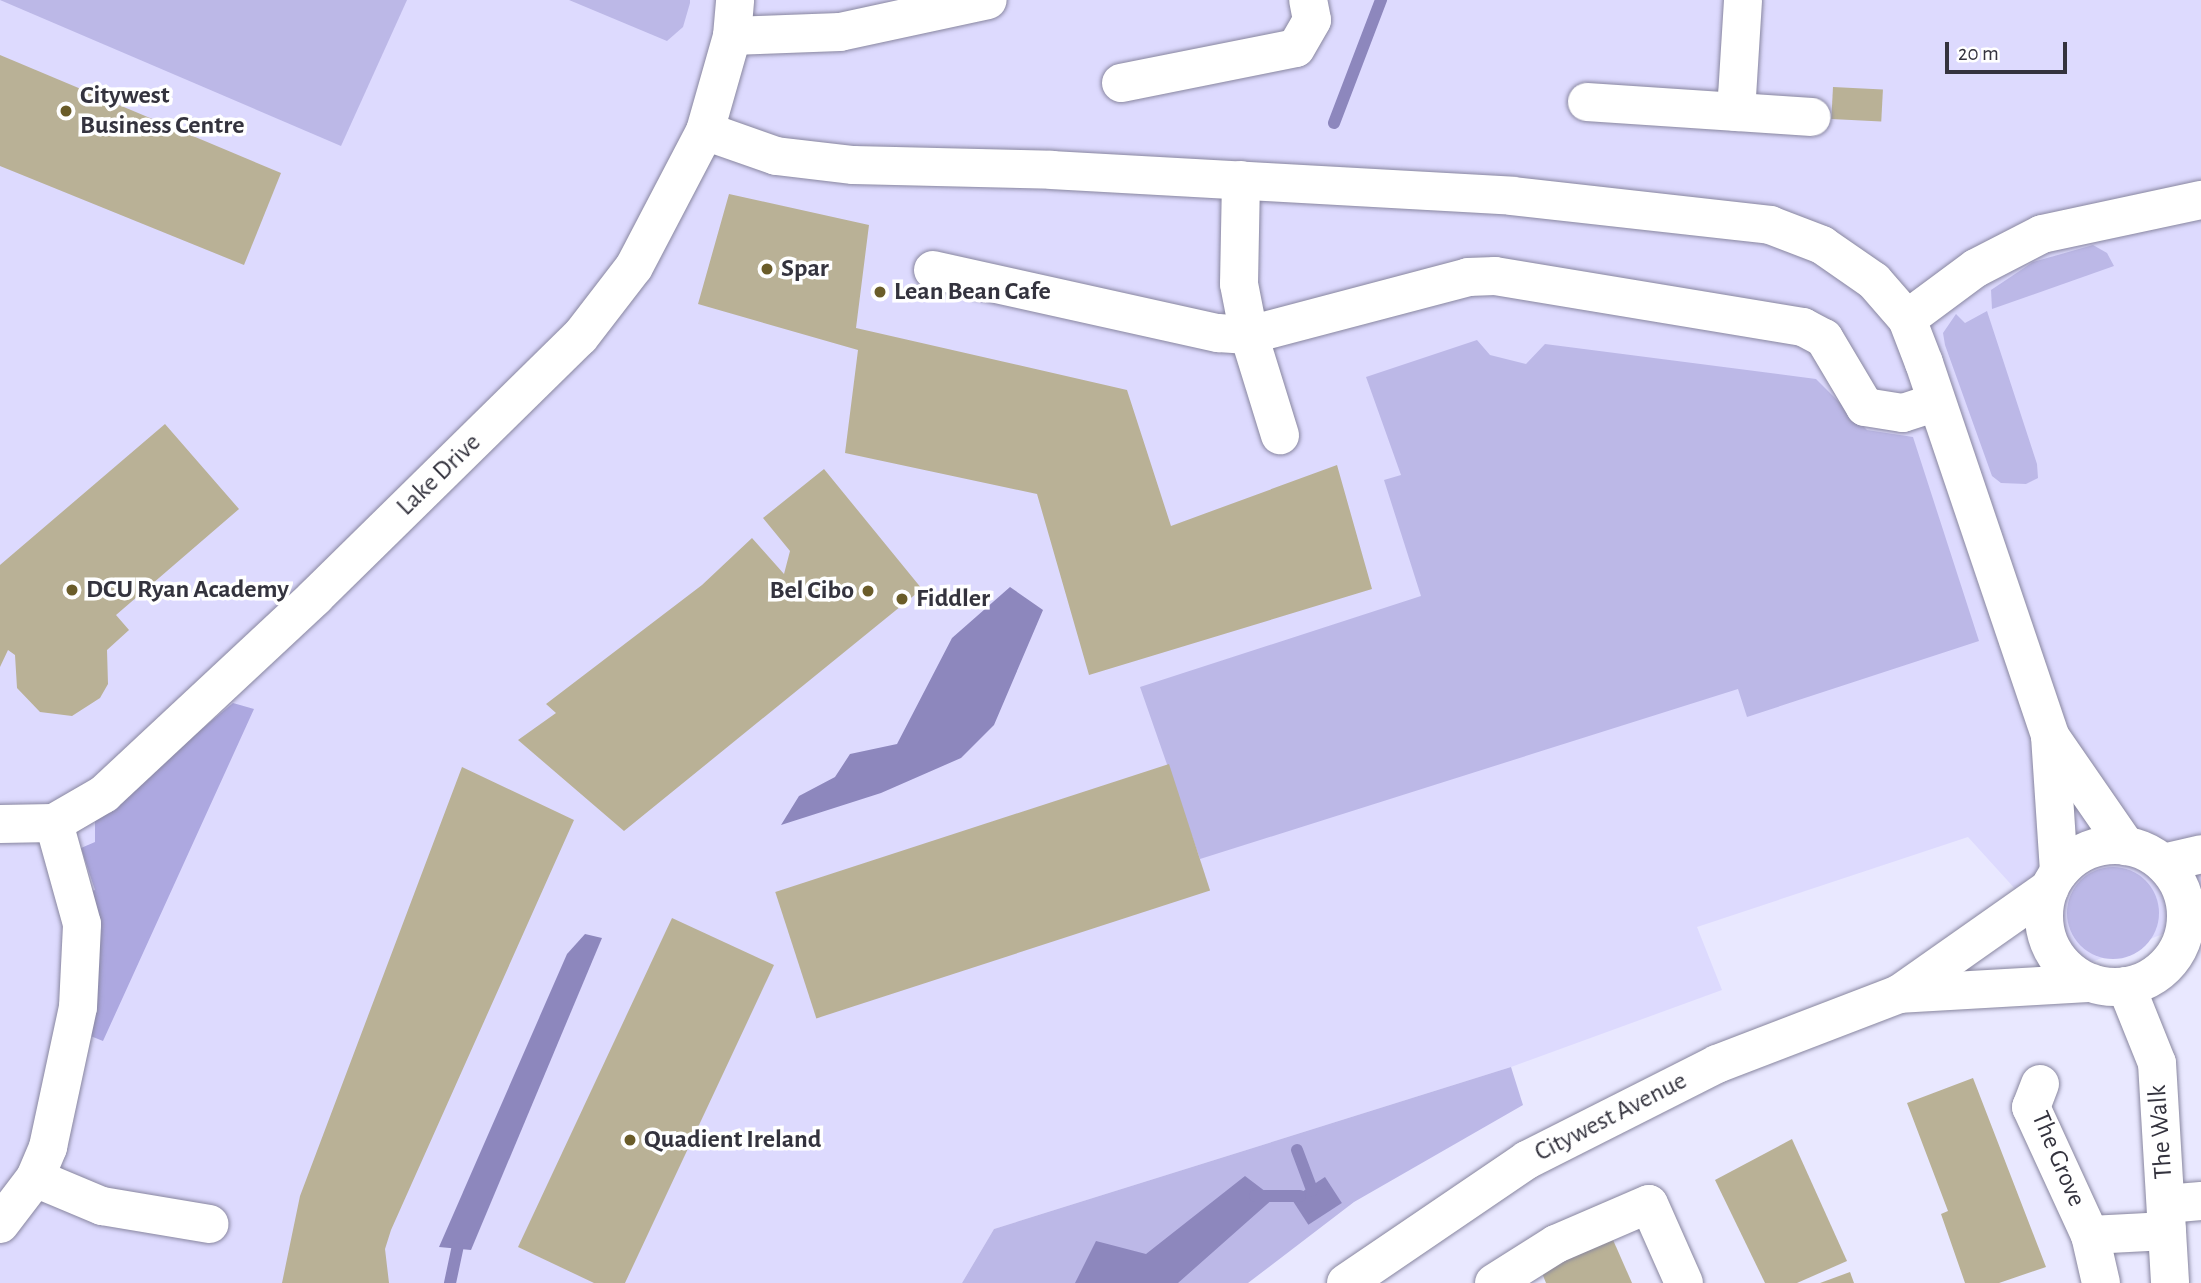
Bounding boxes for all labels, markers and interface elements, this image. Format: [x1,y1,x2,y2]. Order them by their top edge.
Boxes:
scale bar [1949,28,2072,72]
text: 20 m [1958,43,1999,64]
place label: Citywest Business Centre [80,80,244,142]
marker: Citywest Business Centre [58,103,74,119]
place label: Spar [781,253,829,285]
marker: Spar [759,261,775,277]
place label: Lean Bean Cafe [894,276,1051,308]
marker: Lean Bean Cafe [872,284,888,300]
street label: Lake Drive [391,427,487,523]
place label: DCU Ryan Academy [86,574,289,606]
place label: Bel Cibo [770,575,854,607]
marker: DCU Ryan Academy [64,582,80,598]
marker: Bel Cibo [860,583,876,599]
place label: Fiddler [916,583,990,615]
marker: Fiddler [894,591,910,607]
street label: Citywest Avenue [1530,1065,1692,1169]
street label: The Walk [2142,1084,2180,1180]
street label: The Grove [2024,1107,2092,1211]
place label: Quadient Ireland [644,1124,822,1156]
marker: Quadient Ireland [622,1132,638,1148]

